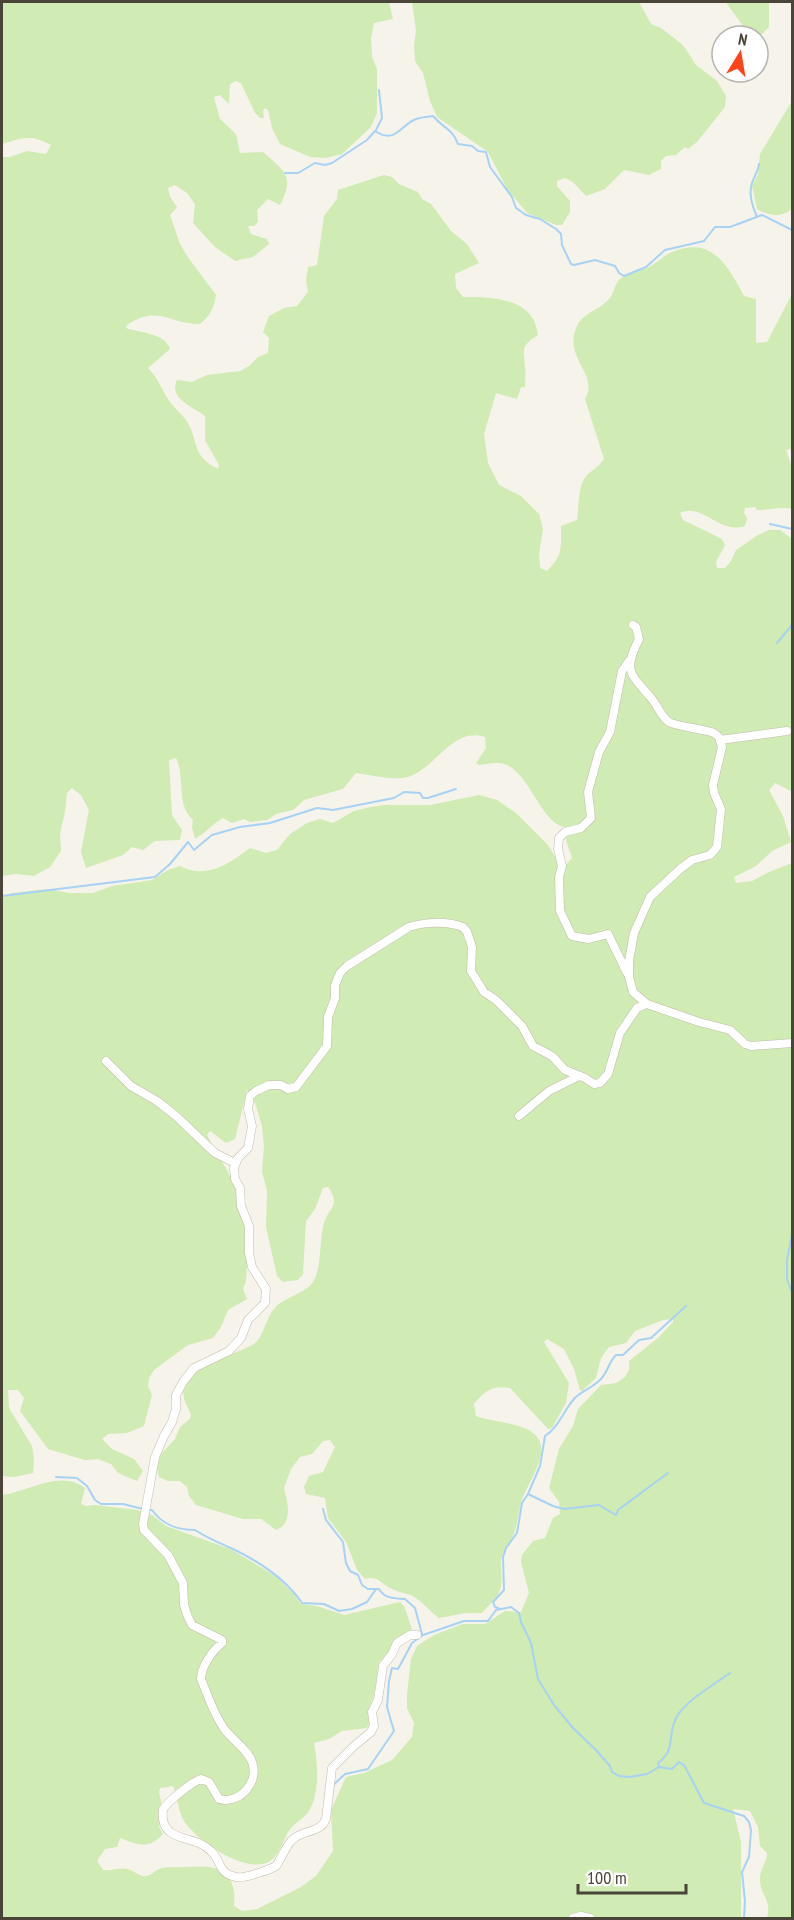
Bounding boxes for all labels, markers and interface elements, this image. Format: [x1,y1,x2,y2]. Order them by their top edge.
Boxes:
north arrow [710,24,770,84]
text: N [737,29,749,50]
scale bar [578,1857,686,1895]
text: 100 m [587,1866,627,1889]

